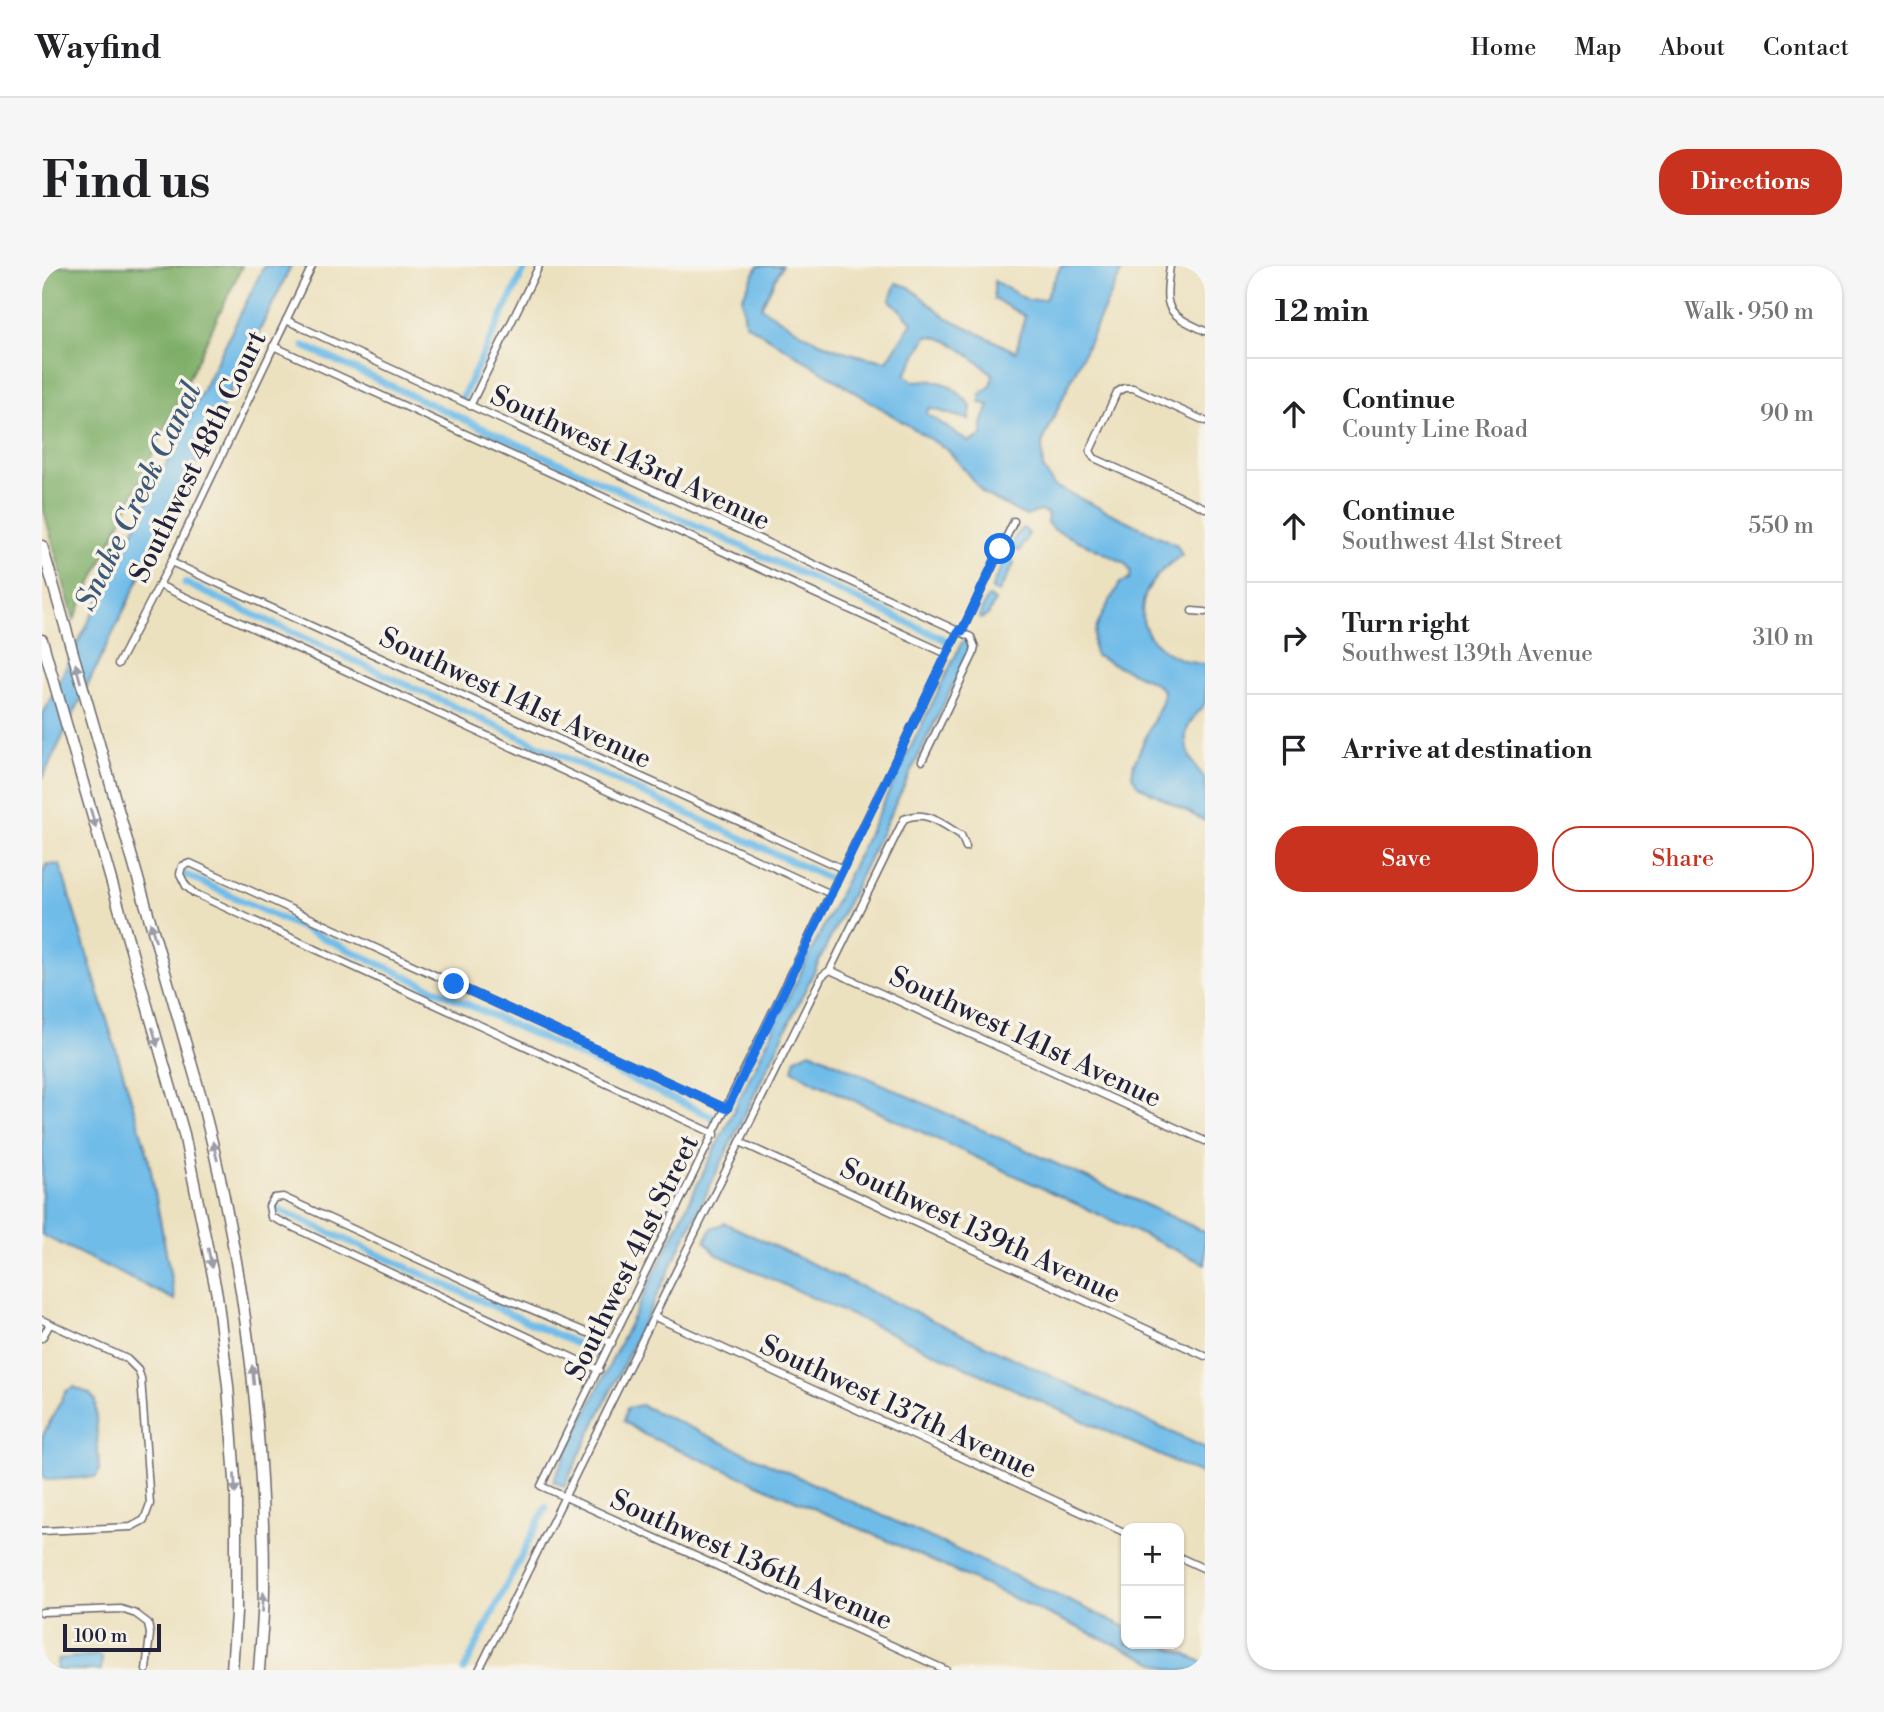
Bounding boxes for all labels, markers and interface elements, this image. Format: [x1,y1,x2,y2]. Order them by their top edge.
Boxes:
text: Wayfind [35,28,162,69]
text: Home [1471,33,1536,63]
text: Map [1574,33,1622,63]
text: About [1660,33,1725,63]
text: Contact [1763,33,1849,63]
button: Directions [1659,149,1842,215]
text: Find us [42,152,211,213]
text: 12 min [1275,293,1369,331]
text: Walk · 950 m [1684,298,1814,326]
street label: Southwest 48th Court [122,325,275,588]
water label: Snake Creek Canal [67,376,211,617]
street label: Southwest 143rd Avenue [485,378,776,539]
text: Continue [1342,384,1455,416]
icon: ahead [1275,395,1313,433]
text: 90 m [1760,400,1814,428]
text: County Line Road [1342,416,1528,444]
text: Continue [1342,496,1455,528]
icon: ahead [1275,507,1313,545]
text: 550 m [1749,512,1814,540]
text: Southwest 41st Street [1342,528,1563,556]
route start [984,533,1015,564]
text: Turn right [1342,608,1470,640]
icon: right [1275,619,1313,657]
street label: Southwest 141st Avenue [374,620,657,777]
text: 310 m [1753,624,1814,652]
text: Southwest 139th Avenue [1342,640,1593,668]
one-way arrow [73,662,83,683]
icon: arrive [1275,731,1313,769]
text: Arrive at destination [1342,734,1592,766]
one-way arrow [88,808,99,830]
button: Save [1275,826,1538,892]
button: Share [1552,826,1814,892]
one-way arrow [147,921,157,942]
street label: Southwest 141st Avenue [884,959,1167,1116]
route end [438,968,469,999]
one-way arrow [151,1027,161,1048]
street label: Southwest 41st Street [558,1129,707,1386]
one-way arrow [209,1140,219,1161]
street label: Southwest 139th Avenue [835,1151,1126,1312]
one-way arrow [205,1247,216,1269]
street label: Southwest 137th Avenue [754,1328,1043,1487]
one-way arrow [247,1364,258,1386]
one-way arrow [230,1473,241,1495]
street label: Southwest 136th Avenue [605,1482,898,1638]
map controls [1121,1523,1184,1649]
button: + [1121,1523,1184,1586]
button: − [1121,1586,1184,1649]
one-way arrow [258,1591,269,1613]
scale bar [63,1621,161,1653]
text: 100 m [74,1624,127,1648]

